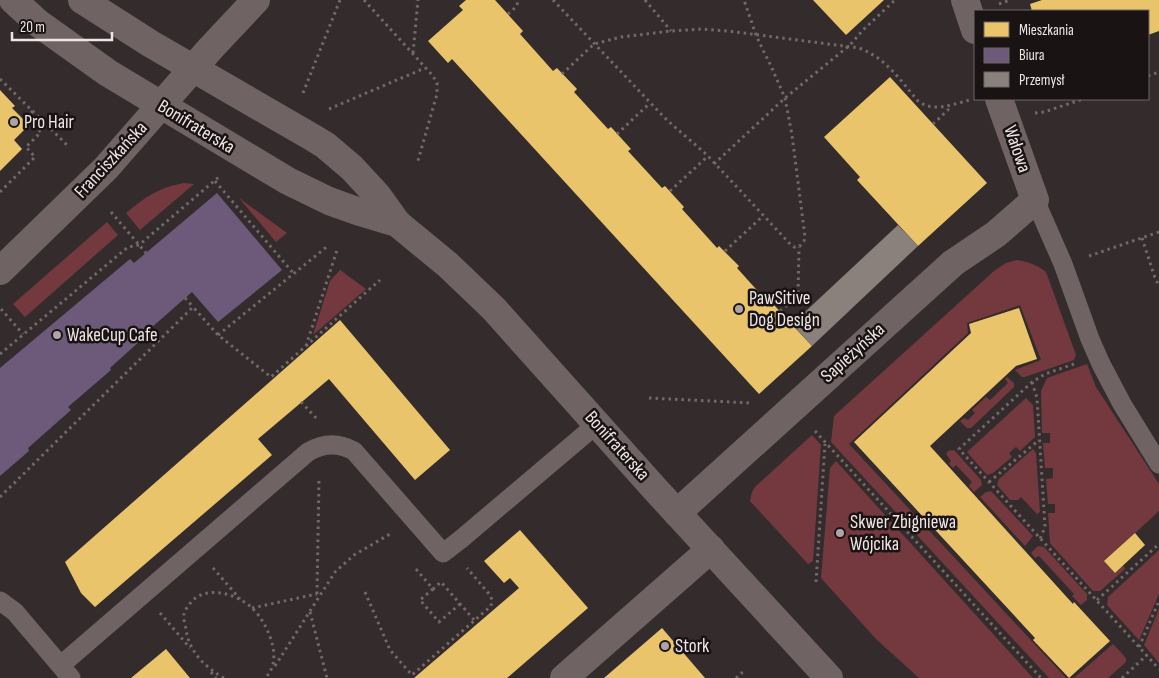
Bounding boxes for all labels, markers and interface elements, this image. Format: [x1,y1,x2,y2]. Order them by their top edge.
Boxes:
scale bar [12,10,112,42]
legend [974,10,1149,100]
text: 20 m [20,18,45,37]
text: Mieszkania [1019,21,1074,40]
text: Biura [1019,46,1045,65]
text: Przemysł [1019,71,1065,90]
street label: Bonifraterska [153,95,239,159]
place label: Pro Hair [24,111,75,134]
marker: Pro Hair [8,116,20,128]
street label: Franciszkańska [70,117,152,203]
street label: Wałowa [998,122,1036,176]
place label: PawSitive Dog Design [749,287,820,332]
marker: PawSitive Dog Design [733,303,745,315]
street label: Sapieżyńska [816,318,890,388]
place label: WakeCup Cafe [67,324,158,347]
marker: WakeCup Cafe [51,329,63,341]
street label: Bonifraterska [580,406,654,486]
place label: Skwer Zbigniewa Wójcika [850,511,956,556]
marker: Skwer Zbigniewa Wójcika [834,527,846,539]
place label: Stork [675,635,710,658]
marker: Stork [659,640,671,652]

